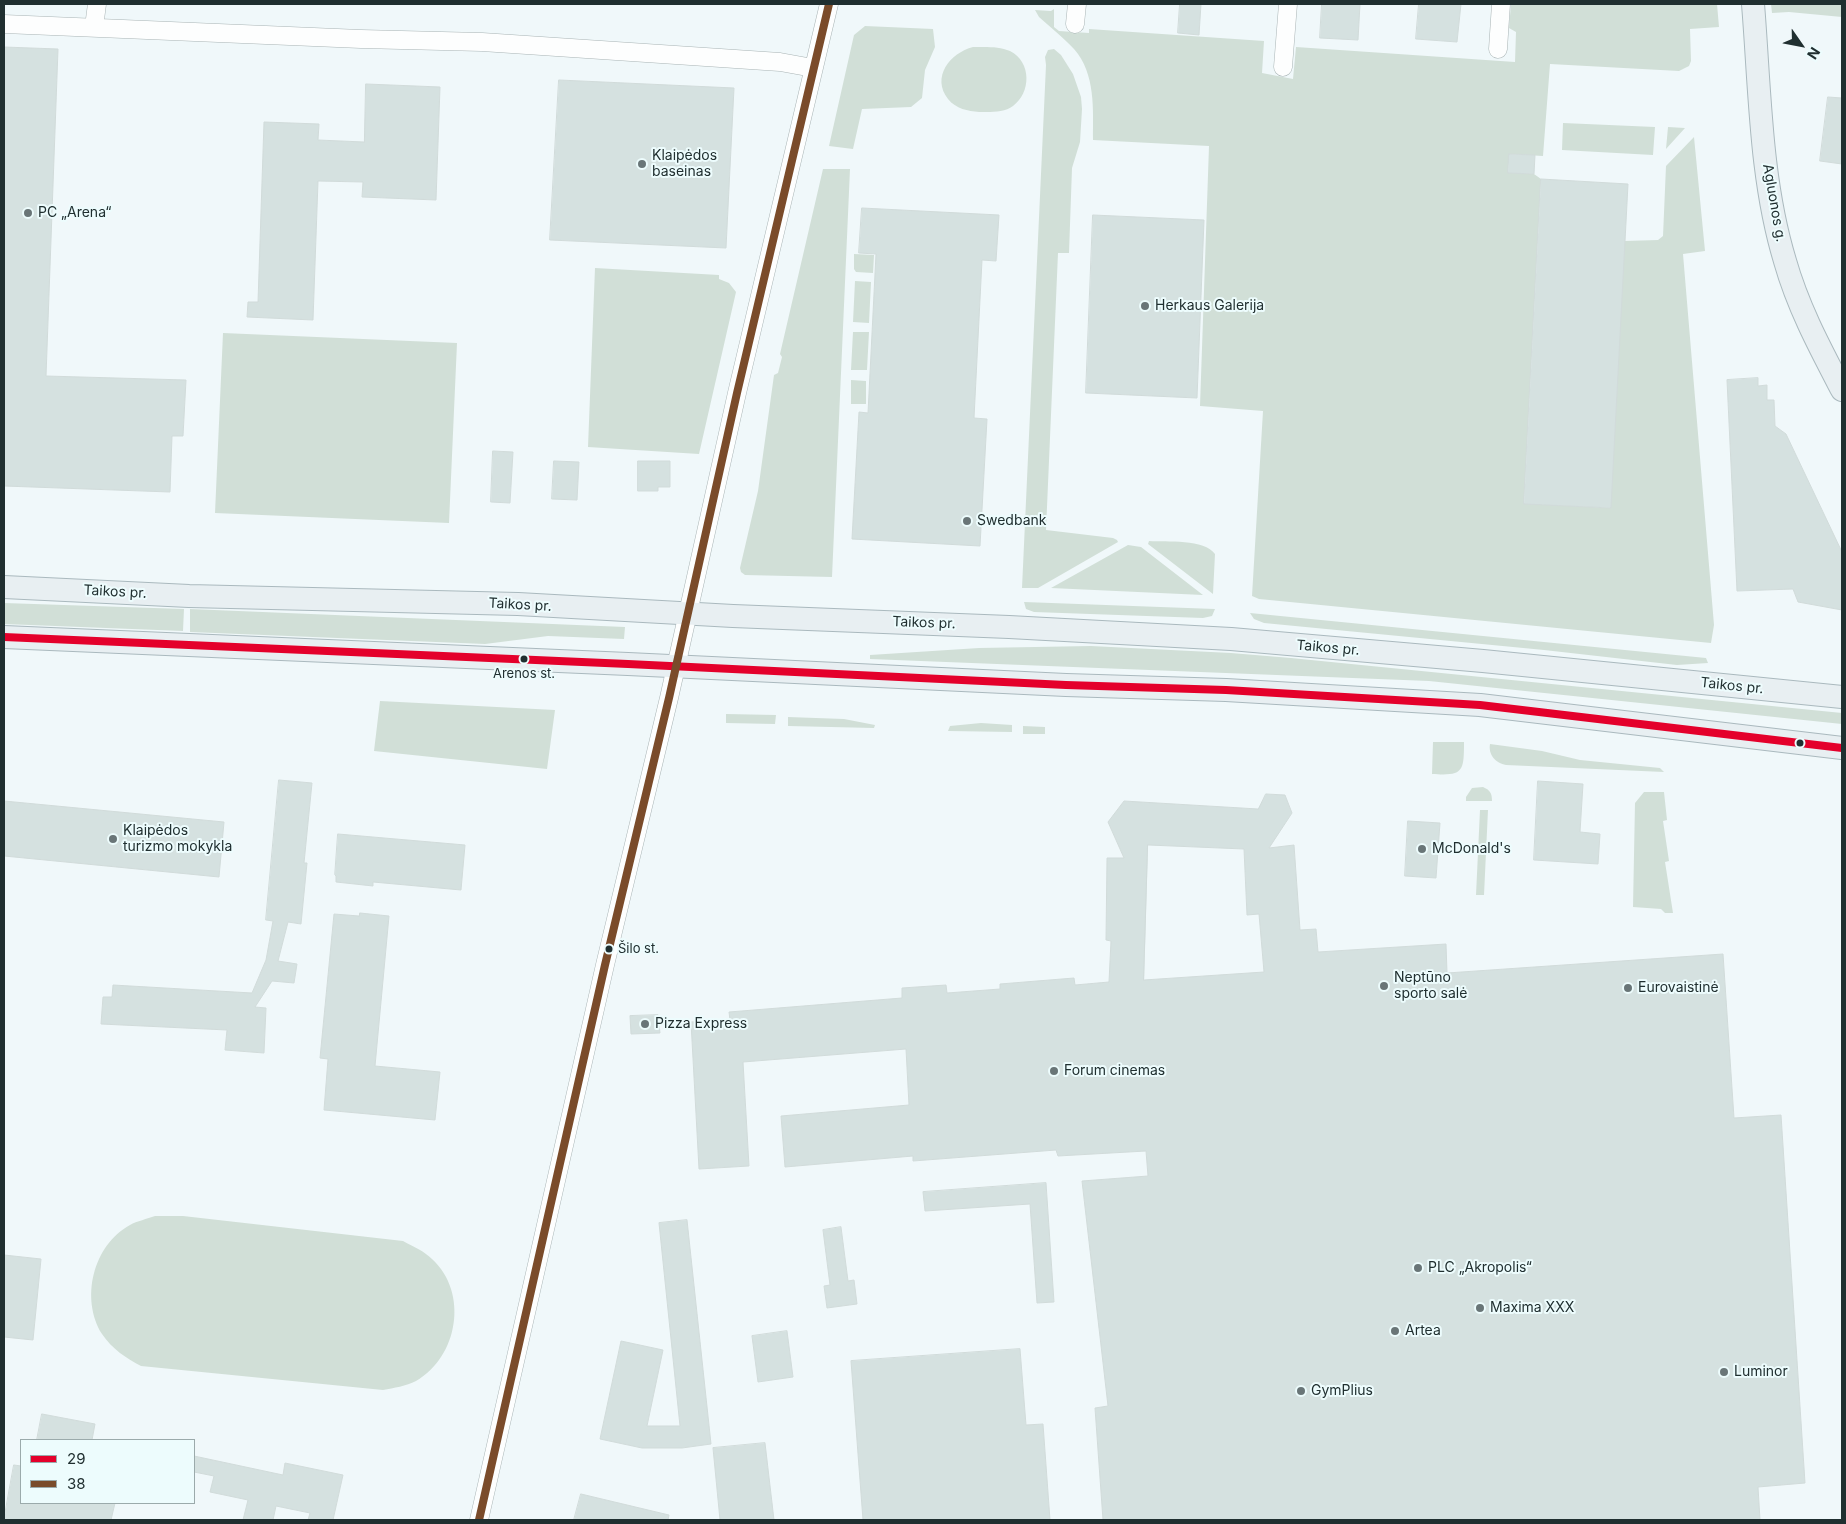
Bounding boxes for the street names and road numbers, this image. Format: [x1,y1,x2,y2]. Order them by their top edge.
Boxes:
street label: Agluonos g. [1759,163,1789,243]
street label: Taikos pr. [83,582,147,602]
street label: Taikos pr. [488,595,552,615]
street label: Taikos pr. [892,613,956,633]
street label: Taikos pr. [1296,637,1360,659]
street label: Taikos pr. [1700,674,1764,698]

